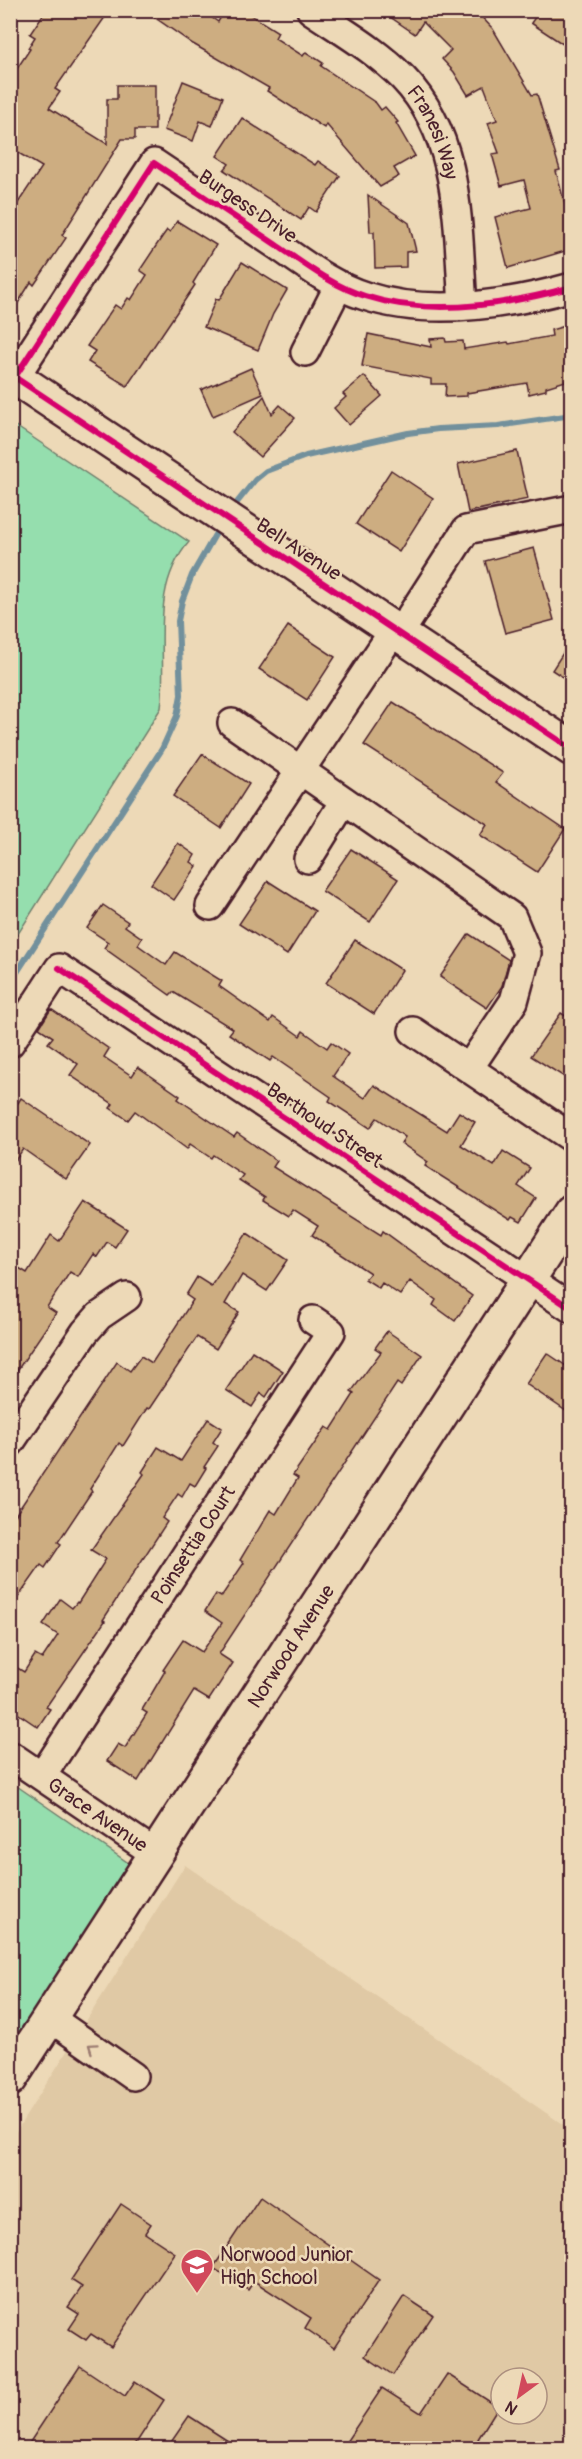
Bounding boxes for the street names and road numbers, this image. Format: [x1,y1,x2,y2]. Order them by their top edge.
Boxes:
street label: Franesi Way [401,80,464,182]
street label: Burgess Drive [194,164,302,249]
street label: Bell Avenue [251,513,346,586]
street label: Berthoud Street [262,1077,388,1174]
street label: Poinsettia Court [145,1480,241,1609]
street label: Norwood Avenue [242,1580,340,1713]
street label: Grace Avenue [43,1772,152,1858]

